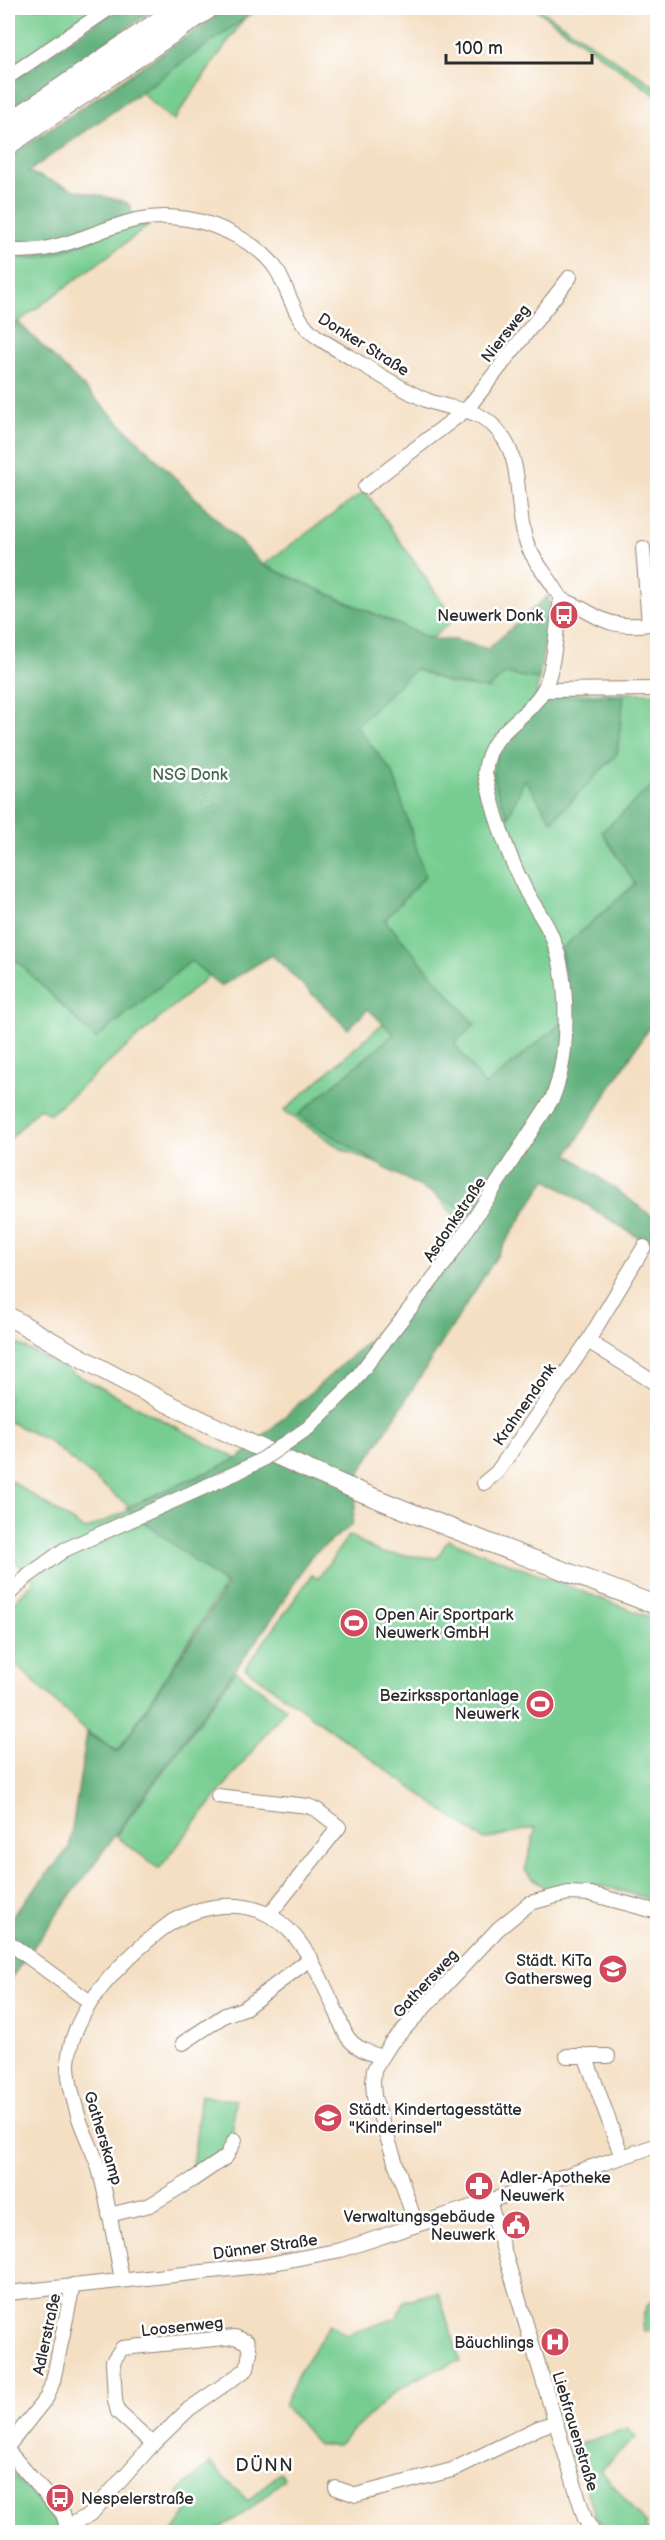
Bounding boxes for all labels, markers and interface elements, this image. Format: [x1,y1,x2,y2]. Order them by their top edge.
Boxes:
scale bar [446,27,592,65]
text: 100 m [455,38,503,59]
street label: Niersweg [478,301,535,367]
street label: Donker Straße [314,310,413,381]
bus stop icon: Neuwerk Donk [548,599,580,631]
place label: Neuwerk Donk [437,607,543,626]
park label: NSG Donk [152,766,228,785]
street label: Asdonkstraße [420,1173,491,1266]
street label: Krahnendonk [490,1360,561,1450]
place label: Open Air Sportpark Neuwerk GmbH [375,1606,514,1643]
sports icon: Open Air Sportpark Neuwerk GmbH [338,1607,370,1639]
place label: Bezirkssportanlage Neuwerk [380,1687,519,1724]
sports icon: Bezirkssportanlage Neuwerk [524,1688,556,1720]
street label: Gathersweg [389,1946,463,2022]
place label: Städt. KiTa Gathersweg [505,1952,592,1989]
school or university icon: Städt. KiTa Gathersweg [597,1953,629,1985]
street label: Gatherskamp [79,2089,126,2188]
place label: Städt. Kindertagesstätte "Kinderinsel" [349,2101,522,2138]
school or university icon: Städt. Kindertagesstätte "Kinderinsel" [312,2102,344,2134]
place label: Adler-Apotheke Neuwerk [500,2169,611,2206]
pharmacy icon: Adler-Apotheke Neuwerk [463,2170,495,2202]
place label: Verwaltungsgebäude Neuwerk [344,2208,495,2245]
public building icon: Verwaltungsgebäude Neuwerk [500,2209,532,2241]
street label: Dünner Straße [212,2231,319,2264]
street label: Adlerstraße [30,2291,66,2377]
street label: Loosenweg [140,2314,224,2341]
hospital icon: Bäuchlings [539,2326,571,2358]
place label: Bäuchlings [454,2334,534,2353]
street label: Liebfrauenstraße [547,2369,602,2494]
district label: DÜNN [236,2454,294,2476]
bus stop icon: Nespelerstraße [44,2482,76,2514]
place label: Nespelerstraße [81,2490,194,2509]

